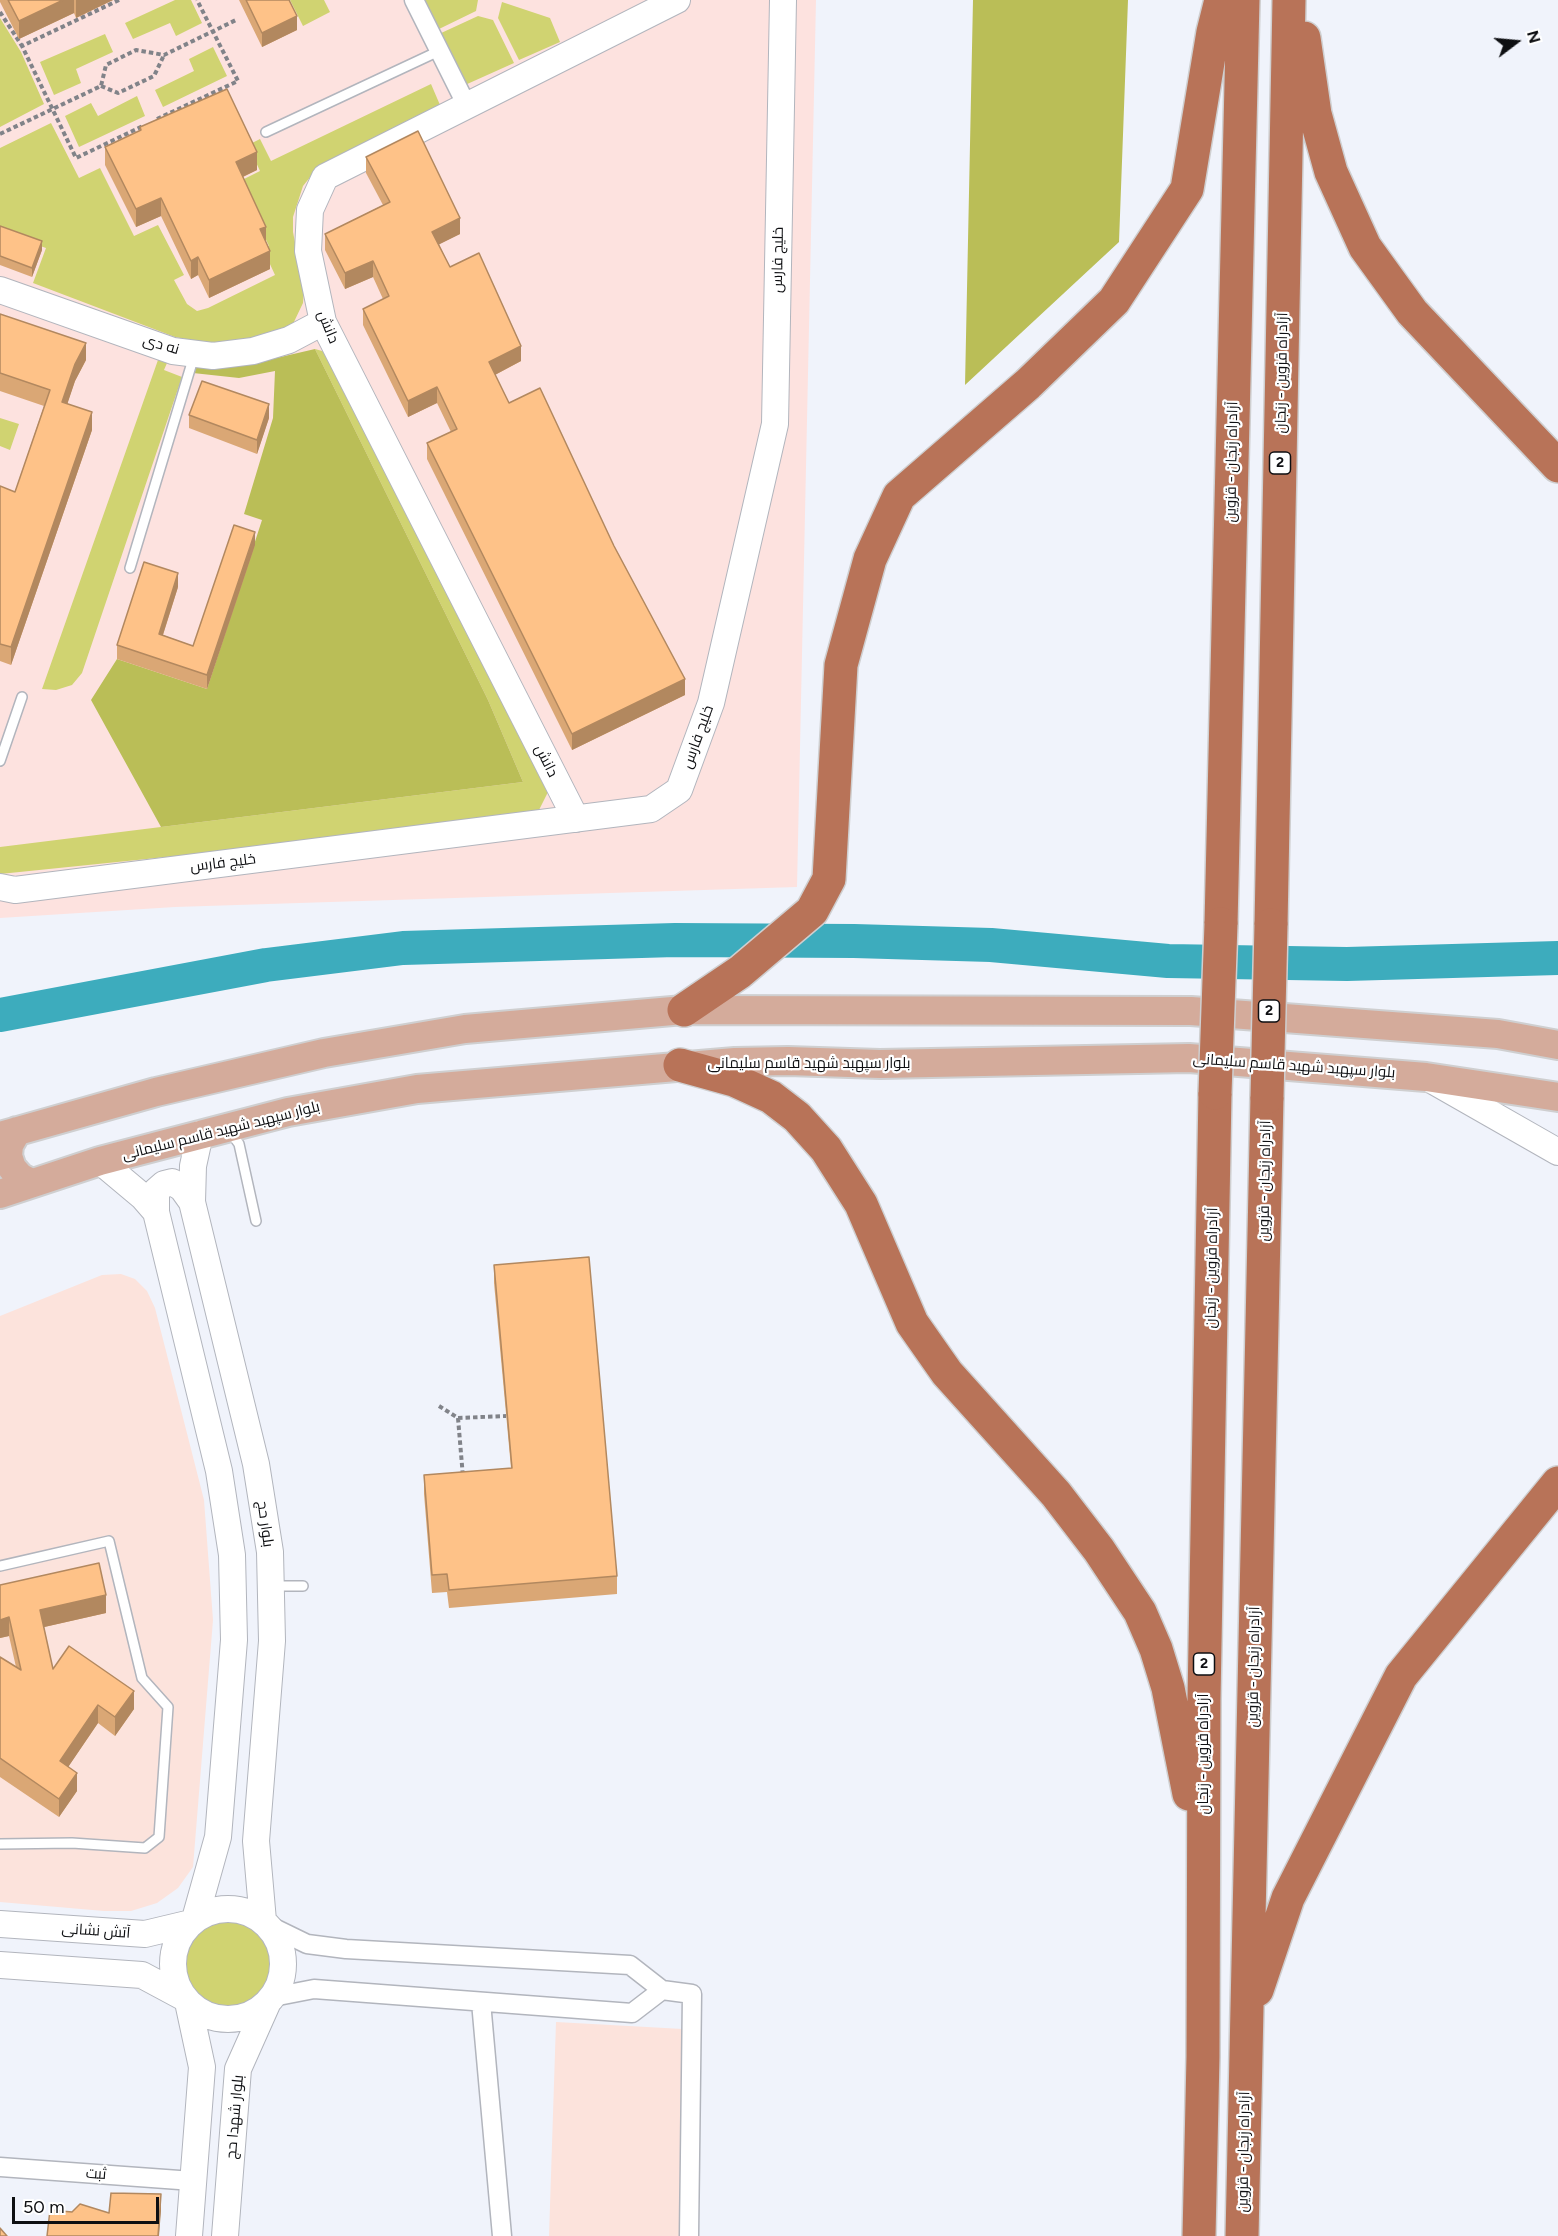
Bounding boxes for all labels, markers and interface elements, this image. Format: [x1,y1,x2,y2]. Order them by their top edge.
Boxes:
north arrow [1486,12,1546,72]
text: N [1523,28,1545,45]
street label: خلیج فارس [768,227,788,293]
street label: دانش [313,308,343,346]
street label: آزادراه قزوین - زنجان [1272,312,1292,434]
street label: نه دی [141,331,181,359]
street label: آزادراه زنجان - قزوین [1222,401,1242,523]
road number: 2 [1270,452,1290,474]
street label: خلیج فارس [678,703,718,771]
street label: دانش [530,742,562,780]
street label: خلیج فارس [189,850,257,876]
road number: 2 [1258,1000,1280,1022]
street label: بلوار سپهبد شهید قاسم سلیمانی [1192,1050,1396,1082]
street label: بلوار سپهبد شهید قاسم سلیمانی [707,1055,911,1073]
street label: بلوار سپهبد شهید قاسم سلیمانی [120,1098,322,1164]
street label: آزادراه زنجان - قزوین [1255,1120,1275,1242]
street label: آزادراه قزوین - زنجان [1202,1207,1222,1329]
street label: بلوار حج [253,1500,277,1548]
street label: آزادراه زنجان - قزوین [1244,1606,1264,1728]
road number: 2 [1194,1653,1214,1675]
street label: آزادراه قزوین - زنجان [1195,1693,1213,1815]
street label: آتش نشانی [61,1920,131,1942]
street label: بلوار شهدا حج [222,2074,248,2160]
street label: آزادراه زنجان - قزوین [1234,2091,1254,2213]
street label: ثبت [85,2164,107,2184]
scale bar [15,2185,162,2223]
text: 50 m [23,2196,65,2218]

